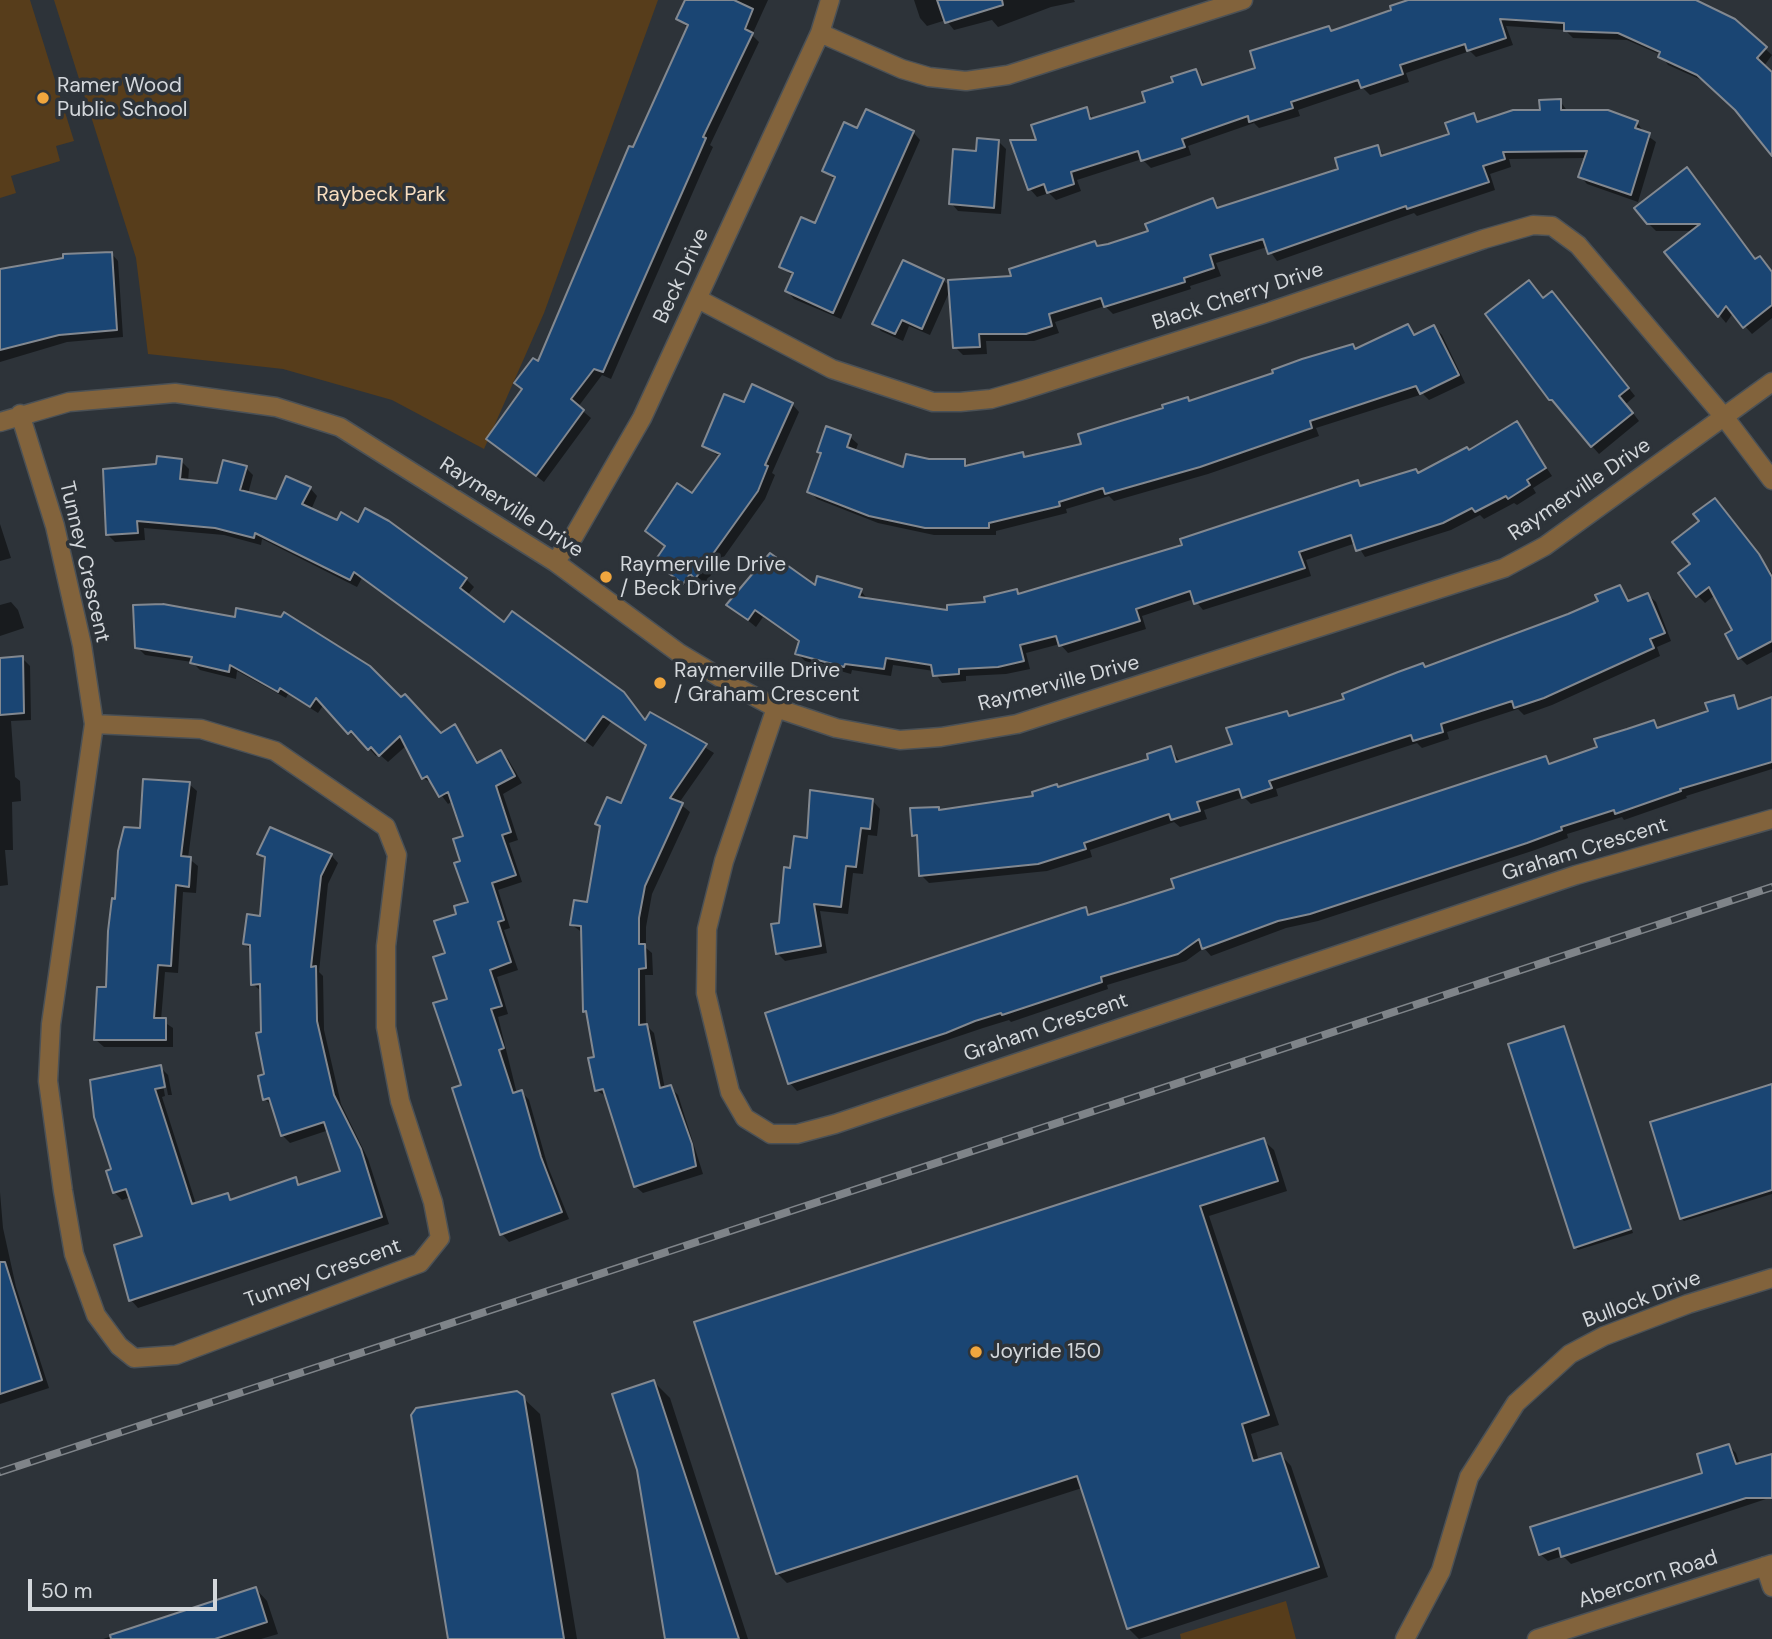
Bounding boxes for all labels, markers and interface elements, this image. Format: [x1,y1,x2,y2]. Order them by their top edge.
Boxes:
place label: Ramer Wood Public School [57,73,188,123]
marker: Ramer Wood Public School [35,90,51,106]
park label: Raybeck Park [316,182,446,208]
street label: Beck Drive [649,224,715,328]
street label: Black Cherry Drive [1149,257,1327,337]
street label: Raymerville Drive [1504,433,1656,547]
street label: Raymerville Drive [434,452,588,564]
street label: Tunney Crescent [53,479,115,645]
place label: Raymerville Drive / Beck Drive [620,552,786,602]
marker: Raymerville Drive / Beck Drive [598,569,614,585]
street label: Raymerville Drive [976,650,1142,718]
place label: Raymerville Drive / Graham Crescent [674,658,860,708]
marker: Raymerville Drive / Graham Crescent [652,675,668,691]
street label: Graham Crescent [1499,813,1671,887]
street label: Graham Crescent [961,988,1131,1068]
street label: Tunney Crescent [241,1234,405,1314]
street label: Bullock Drive [1579,1266,1705,1334]
place label: Joyride 150 [990,1339,1101,1365]
marker: Joyride 150 [968,1344,984,1360]
street label: Abercorn Road [1575,1546,1721,1614]
scale bar [32,1566,220,1610]
text: 50 m [41,1577,92,1605]

